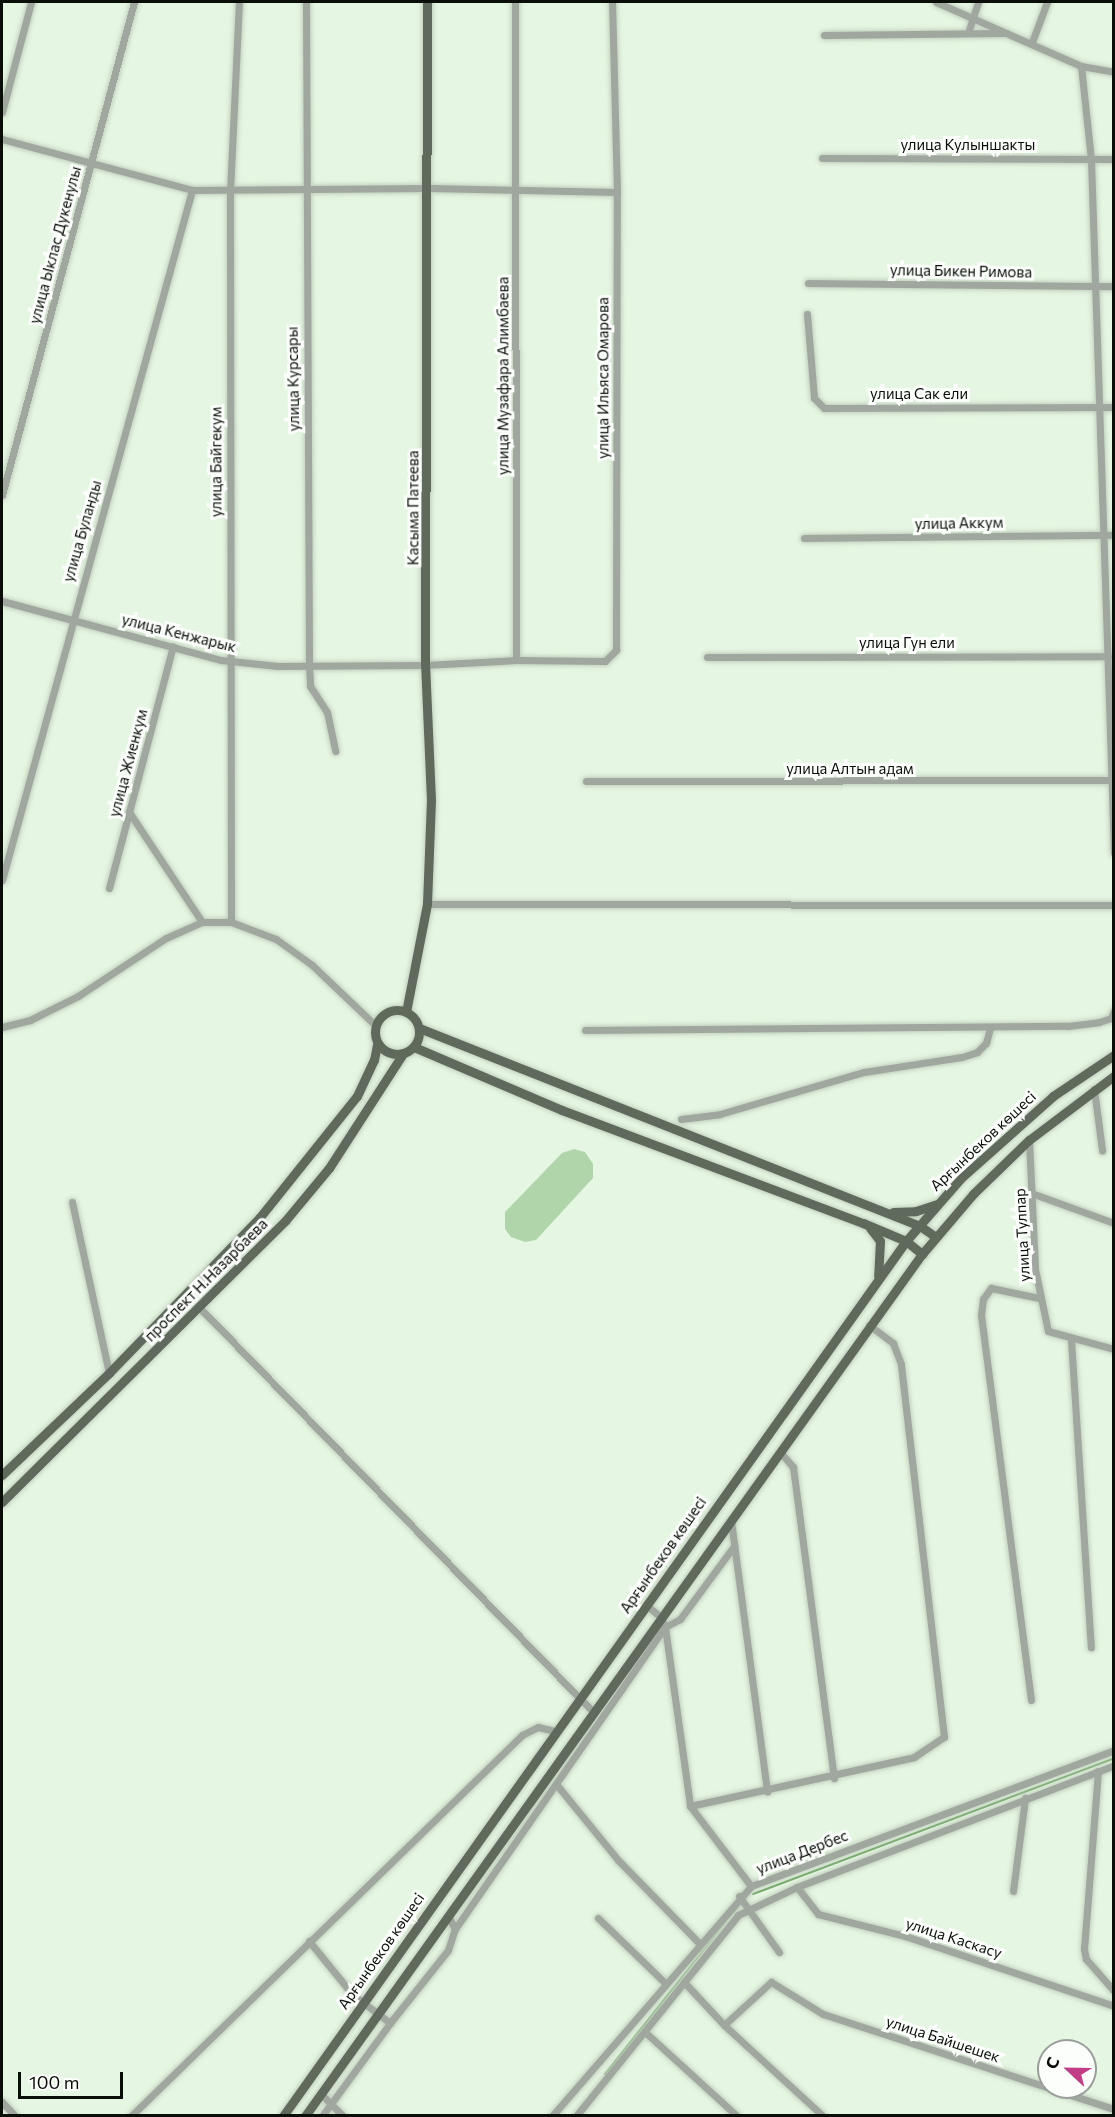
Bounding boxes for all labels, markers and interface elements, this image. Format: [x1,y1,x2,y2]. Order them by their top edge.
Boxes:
street label: улица Кулыншакты [901,136,1035,154]
street label: улица Ыклас Дукенулы [25,164,85,326]
street label: улица Бикен Римова [890,261,1032,281]
street label: улица Музафара Алимбаева [494,277,512,475]
street label: улица Ильяса Омарова [594,297,612,459]
street label: улица Курсары [283,326,303,432]
street label: улица Сак ели [870,385,968,403]
street label: улица Байгекум [207,407,225,517]
street label: Касыма Патеева [404,451,422,565]
street label: улица Буланды [59,478,105,584]
street label: улица Аккум [915,513,1003,533]
street label: улица Кенжарык [120,610,238,656]
street label: улица Гун ели [859,634,955,652]
street label: улица Жиенкум [105,707,151,819]
street label: улица Алтын адам [786,760,914,778]
street label: Арғынбеков көшесі [926,1087,1040,1195]
street label: улица Тулпар [1011,1188,1033,1282]
street label: проспект Н.Назарбаева [141,1215,271,1345]
street label: Арғынбеков көшесі [616,1493,710,1617]
street label: улица Дербес [754,1826,850,1878]
street label: Арғынбеков көшесі [334,1889,428,2013]
street label: улица Каскасу [904,1914,1004,1962]
street label: улица Байшешек [884,2012,1002,2066]
north arrow [1037,2039,1097,2099]
text: С [1041,2054,1063,2071]
scale bar [21,2060,126,2098]
text: 100 m [29,2071,79,2093]

